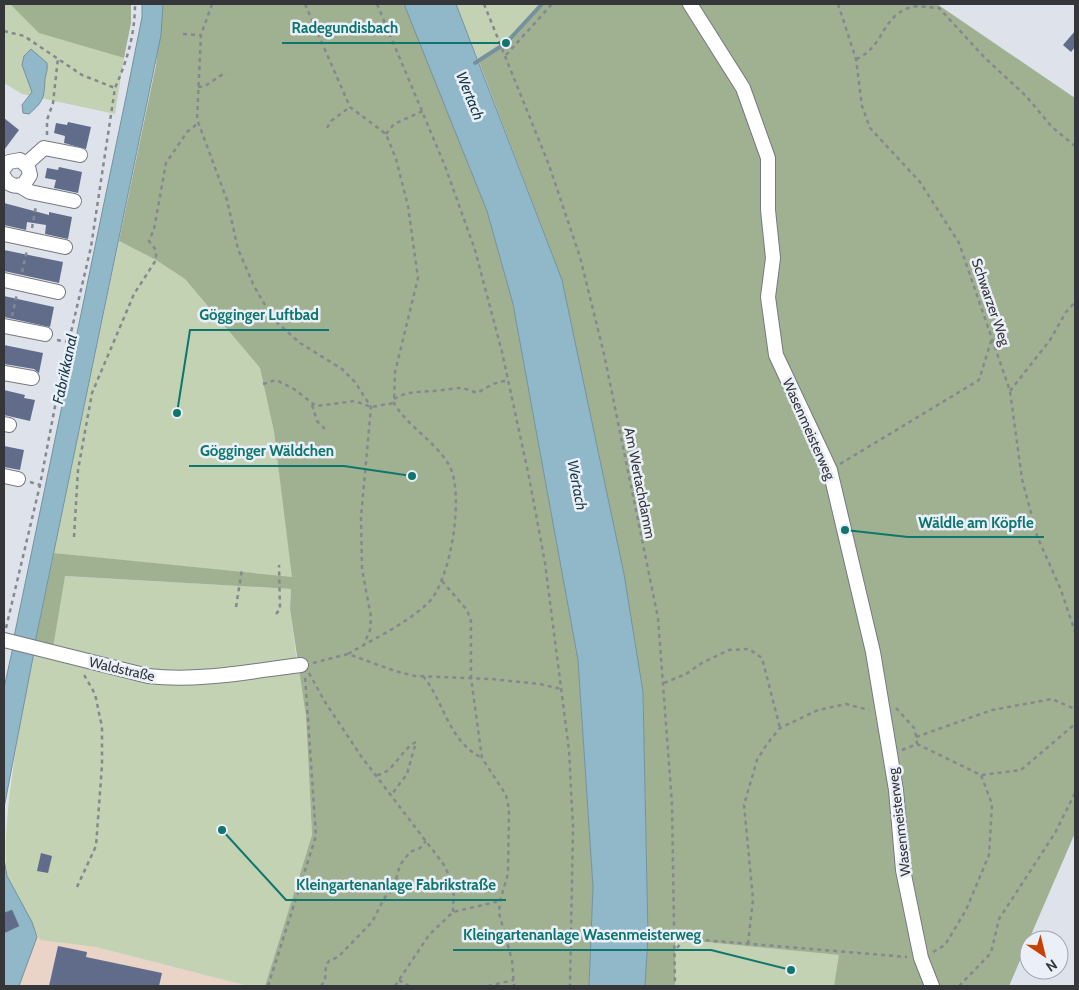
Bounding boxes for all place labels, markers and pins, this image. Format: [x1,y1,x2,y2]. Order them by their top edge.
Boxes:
callout: Radegundisbach [282,13,409,43]
callout: Gögginger Luftbad [190,300,329,330]
callout: Gögginger Wäldchen [189,436,344,466]
callout: Wäldle am Köpfle [908,507,1044,537]
callout: Kleingartenanlage Fabrikstraße [286,870,506,900]
callout: Kleingartenanlage Wasenmeisterweg [453,920,711,950]

